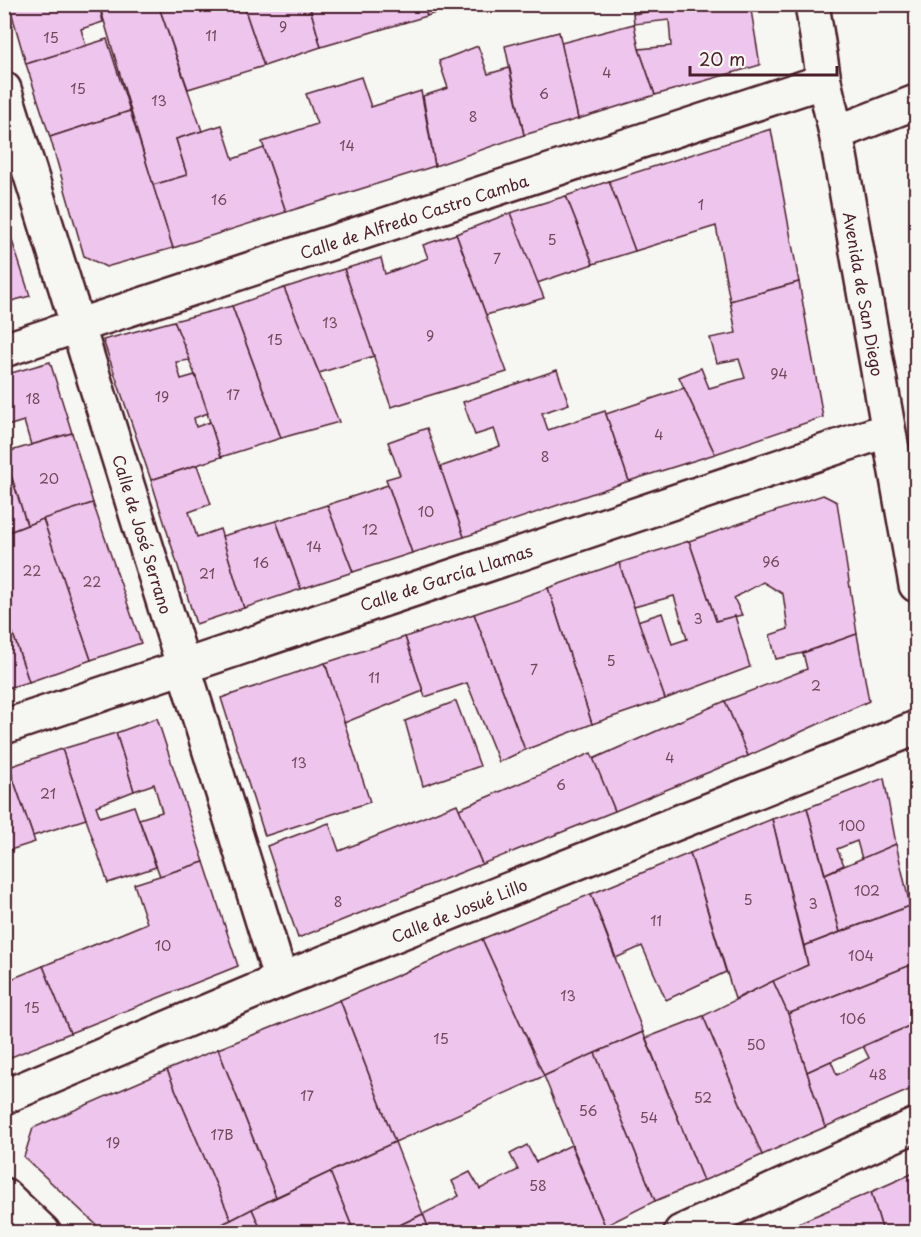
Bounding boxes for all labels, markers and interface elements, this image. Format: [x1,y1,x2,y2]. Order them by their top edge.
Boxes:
house number: 9 [279,16,287,37]
house number: 11 [205,25,217,46]
house number: 15 [43,27,59,48]
scale bar [690,39,837,77]
text: 20 m [699,45,745,72]
house number: 4 [602,62,612,83]
house number: 15 [70,78,86,99]
house number: 6 [539,83,549,104]
house number: 13 [151,90,167,111]
house number: 8 [469,106,477,127]
house number: 14 [339,135,355,156]
street label: Calle de Alfredo Castro Camba [297,168,531,264]
house number: 16 [211,189,227,210]
house number: 1 [698,194,704,215]
street label: Avenida de San Diego [838,210,890,378]
house number: 5 [547,229,557,250]
house number: 7 [493,248,501,269]
house number: 13 [322,312,338,333]
house number: 9 [426,325,434,346]
house number: 15 [267,329,283,350]
house number: 94 [770,363,788,384]
house number: 17 [226,384,240,405]
house number: 19 [155,386,169,407]
house number: 18 [25,388,41,409]
house number: 4 [654,424,664,445]
house number: 8 [541,446,549,467]
street label: Calle de José Serrano [107,451,179,617]
house number: 20 [39,468,59,489]
house number: 10 [418,501,434,522]
house number: 12 [362,519,378,540]
house number: 14 [306,536,322,557]
street label: Calle de García Llamas [357,538,535,616]
house number: 96 [762,551,780,572]
house number: 16 [253,552,269,573]
house number: 22 [23,560,41,581]
house number: 21 [199,563,215,584]
house number: 22 [83,571,101,592]
house number: 3 [693,608,703,629]
house number: 5 [606,650,616,671]
house number: 7 [530,659,538,680]
house number: 11 [368,667,380,688]
house number: 2 [811,675,821,696]
house number: 4 [665,747,675,768]
house number: 13 [291,752,307,773]
house number: 6 [556,774,566,795]
house number: 21 [40,783,56,804]
house number: 100 [839,815,865,836]
street label: Calle de Josué Lillo [387,872,531,948]
house number: 102 [854,880,880,901]
house number: 5 [743,889,753,910]
house number: 8 [334,891,342,912]
house number: 3 [808,893,818,914]
house number: 11 [650,910,662,931]
house number: 10 [155,935,171,956]
house number: 104 [848,945,874,966]
house number: 13 [560,985,576,1006]
house number: 15 [24,997,40,1018]
house number: 106 [840,1008,866,1029]
house number: 15 [433,1028,449,1049]
house number: 50 [746,1034,766,1055]
house number: 48 [869,1064,887,1085]
house number: 17 [300,1085,314,1106]
house number: 52 [694,1087,712,1108]
house number: 56 [579,1100,598,1121]
house number: 54 [640,1107,658,1128]
house number: 17B [210,1124,234,1145]
house number: 19 [106,1132,120,1153]
house number: 58 [529,1175,547,1196]

